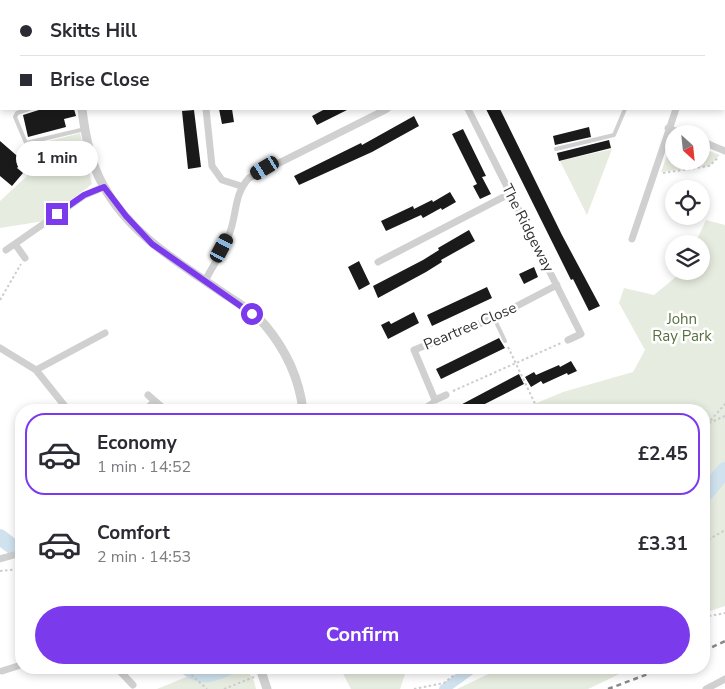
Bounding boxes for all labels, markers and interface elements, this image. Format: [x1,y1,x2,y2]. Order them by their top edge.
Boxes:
text: Skitts Hill [50,18,137,44]
text: Brise Close [50,67,149,93]
north arrow [665,125,710,170]
map controls [665,125,710,280]
callout: 1 min [16,142,98,176]
text: 1 min [36,147,78,169]
car [248,154,281,182]
button: locate [665,180,710,225]
street label: The Ridgeway [497,181,559,276]
route end [46,203,68,225]
car [208,231,235,265]
button: layers [665,235,710,280]
street label: Peartree Close [420,297,520,355]
route start [241,303,263,325]
park label: John Ray Park [652,309,712,346]
text: Economy [97,430,177,456]
icon: car [37,432,82,477]
text: £2.45 [638,441,688,467]
text: 1 min · 14:52 [97,456,191,478]
text: Comfort [97,520,170,546]
icon: car [37,522,82,567]
text: £3.31 [638,531,688,557]
text: 2 min · 14:53 [97,546,191,568]
button: Confirm [35,606,690,664]

